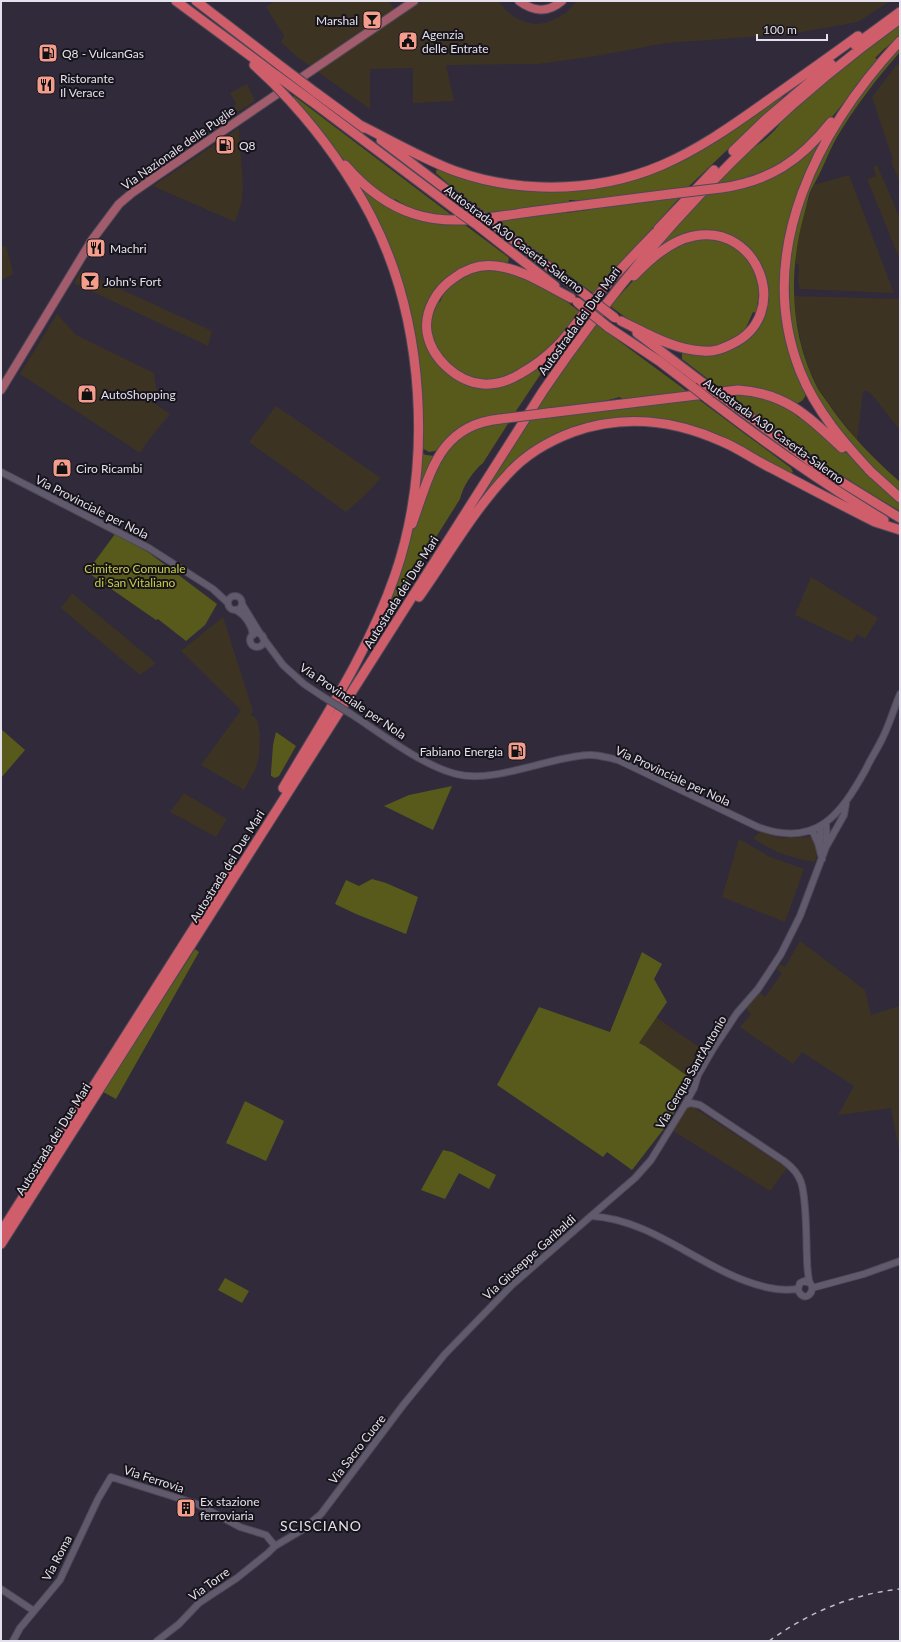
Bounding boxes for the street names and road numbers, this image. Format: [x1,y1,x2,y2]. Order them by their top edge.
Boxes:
street label: Via Nazionale delle Puglie [118,103,238,193]
street label: Autostrada A30 Caserta-Salerno [442,182,587,296]
street label: Autostrada dei Due Mari [535,264,623,378]
street label: Autostrada A30 Caserta-Salerno [701,375,847,487]
street label: Via Provinciale per Nola [33,472,151,542]
street label: Autostrada dei Due Mari [360,533,442,651]
street label: Via Provinciale per Nola [297,660,409,742]
street label: Via Provinciale per Nola [613,743,733,809]
street label: Autostrada dei Due Mari [186,807,268,925]
street label: Via Cerqua Sant'Antonio [652,1013,730,1131]
street label: Autostrada dei Due Mari [12,1080,94,1198]
street label: Via Giuseppe Garibaldi [479,1211,579,1303]
street label: Via Sacro Cuore [325,1411,389,1487]
street label: Via Ferrovia [122,1462,186,1496]
street label: Via Roma [39,1532,75,1584]
street label: Via Torre [186,1564,232,1604]

